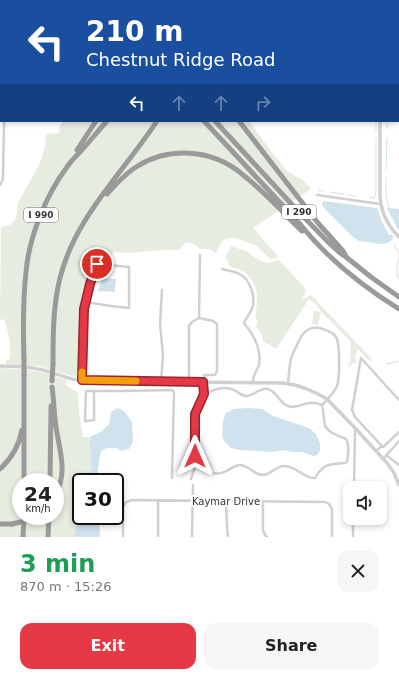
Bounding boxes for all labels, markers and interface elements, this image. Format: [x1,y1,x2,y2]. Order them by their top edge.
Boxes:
text: 210 m [86,15,183,48]
icon: left [20,16,72,68]
text: Chestnut Ridge Road [86,49,275,70]
icon: left [126,92,148,114]
icon: ahead [168,92,190,114]
icon: ahead [210,92,232,114]
icon: right [252,92,274,114]
road number: I 290 [282,205,316,219]
road number: I 990 [24,208,58,222]
pin [80,247,114,281]
icon: arrive [86,253,108,275]
position arrow [174,435,216,477]
speed limit sign: 30 [72,473,124,525]
map controls [343,481,387,525]
button: sound [343,481,387,525]
text: 24 [24,482,52,506]
street label: Kaymar Drive [192,496,260,507]
text: km/h [25,503,51,514]
text: 3 min [20,550,95,578]
button: close [337,550,379,592]
text: 870 m · 15:26 [20,579,111,594]
button: Exit [20,623,196,669]
button: Share [204,623,379,669]

